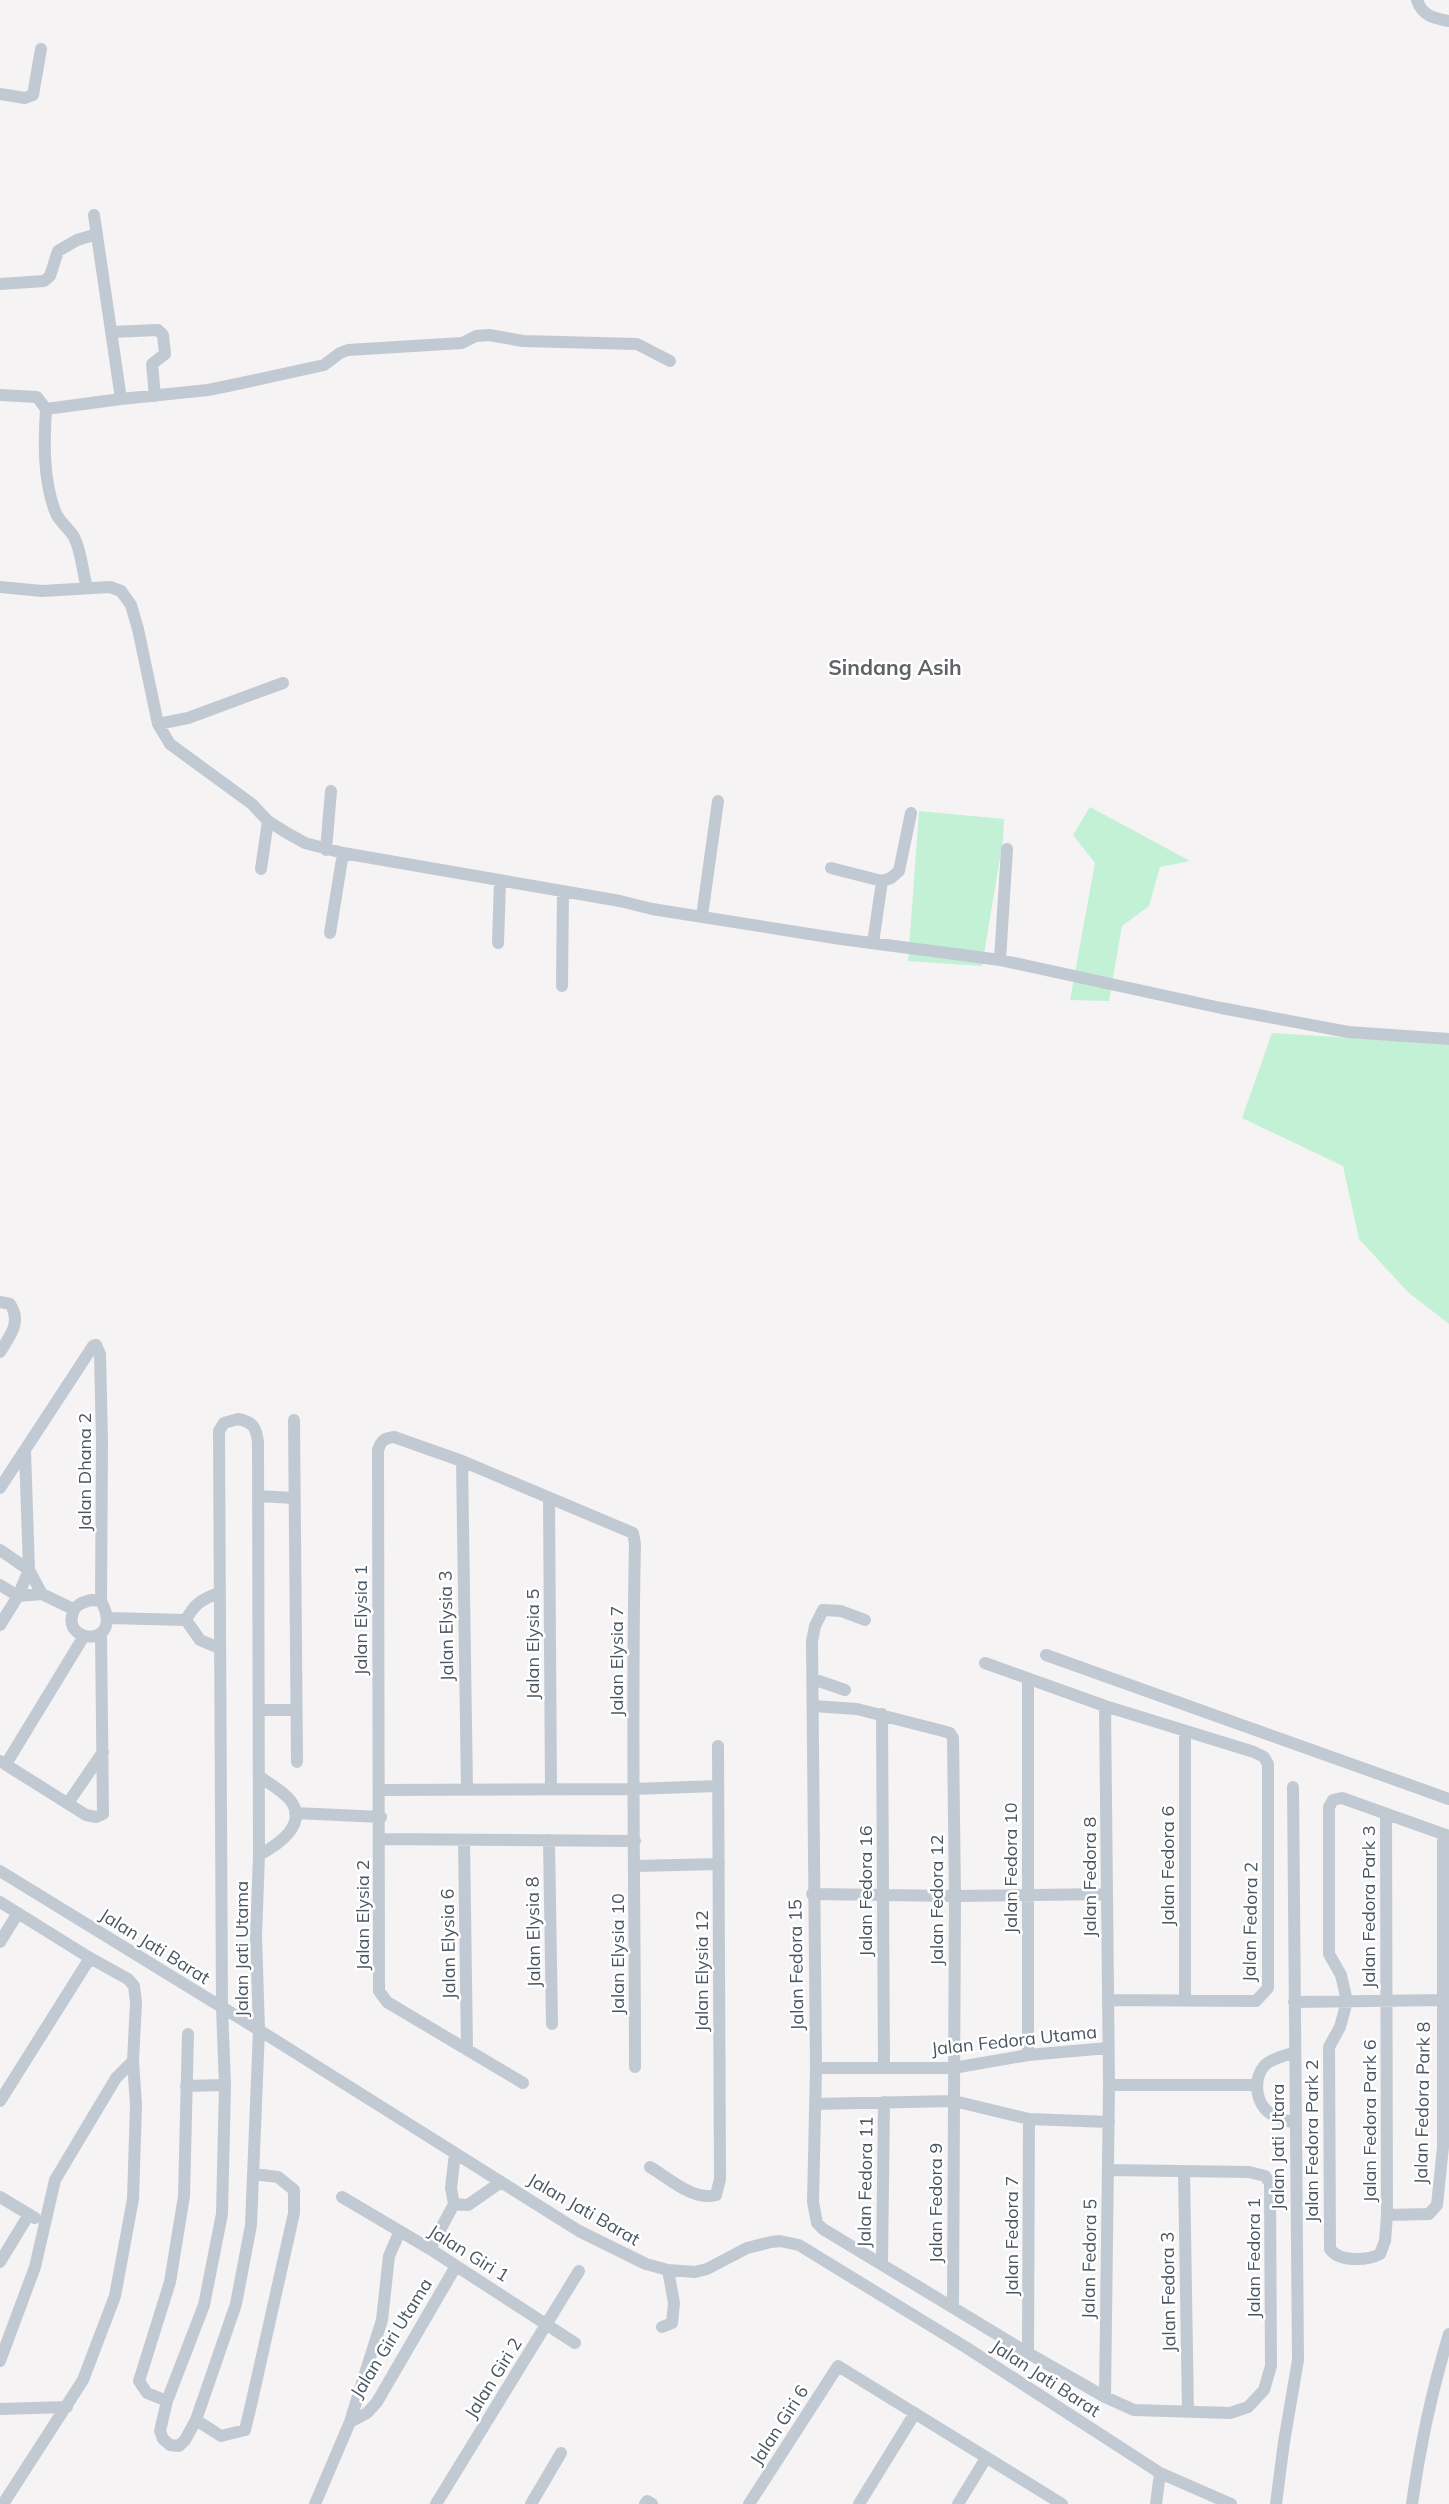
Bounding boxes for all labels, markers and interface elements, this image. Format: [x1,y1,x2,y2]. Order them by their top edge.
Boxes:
district label: Sindang Asih [828,654,962,680]
street label: Jalan Dhana 2 [73,1413,96,1531]
street label: Jalan Elysia 1 [349,1565,372,1675]
street label: Jalan Elysia 3 [434,1570,458,1682]
street label: Jalan Elysia 5 [521,1588,544,1699]
street label: Jalan Elysia 7 [605,1606,628,1716]
street label: Jalan Fedora 10 [999,1802,1022,1934]
street label: Jalan Fedora 6 [1156,1806,1179,1926]
street label: Jalan Fedora 8 [1078,1817,1101,1937]
street label: Jalan Fedora 16 [854,1825,877,1957]
street label: Jalan Fedora Park 3 [1357,1825,1380,1989]
street label: Jalan Fedora 12 [925,1834,948,1966]
street label: Jalan Elysia 2 [351,1860,374,1970]
street label: Jalan Fedora 2 [1237,1862,1263,1982]
street label: Jalan Elysia 8 [521,1876,545,1988]
street label: Jalan Jati Utama [230,1881,253,2017]
street label: Jalan Elysia 6 [436,1888,460,2000]
street label: Jalan Elysia 10 [606,1893,629,2015]
street label: Jalan Fedora 15 [783,1899,809,2031]
street label: Jalan Jati Barat [96,1903,214,1989]
street label: Jalan Elysia 12 [690,1910,713,2032]
street label: Jalan Fedora Utama [930,2020,1098,2060]
street label: Jalan Fedora Park 8 [1409,2021,1435,2185]
street label: Jalan Fedora Park 6 [1358,2039,1381,2203]
street label: Jalan Fedora Park 2 [1300,2059,1323,2223]
street label: Jalan Jati Utara [1266,2084,1289,2210]
street label: Jalan Fedora 11 [852,2116,878,2248]
street label: Jalan Fedora 9 [924,2143,947,2263]
street label: Jalan Jati Barat [524,2168,644,2250]
street label: Jalan Fedora 7 [1000,2176,1023,2296]
street label: Jalan Fedora 5 [1076,2198,1102,2319]
street label: Jalan Fedora 1 [1242,2198,1265,2318]
street label: Jalan Giri 1 [424,2219,514,2287]
street label: Jalan Fedora 3 [1155,2232,1181,2352]
street label: Jalan Giri Utama [345,2274,437,2402]
street label: Jalan Giri 2 [459,2333,527,2423]
street label: Jalan Jati Barat [987,2334,1105,2422]
street label: Jalan Giri 6 [745,2381,813,2469]

